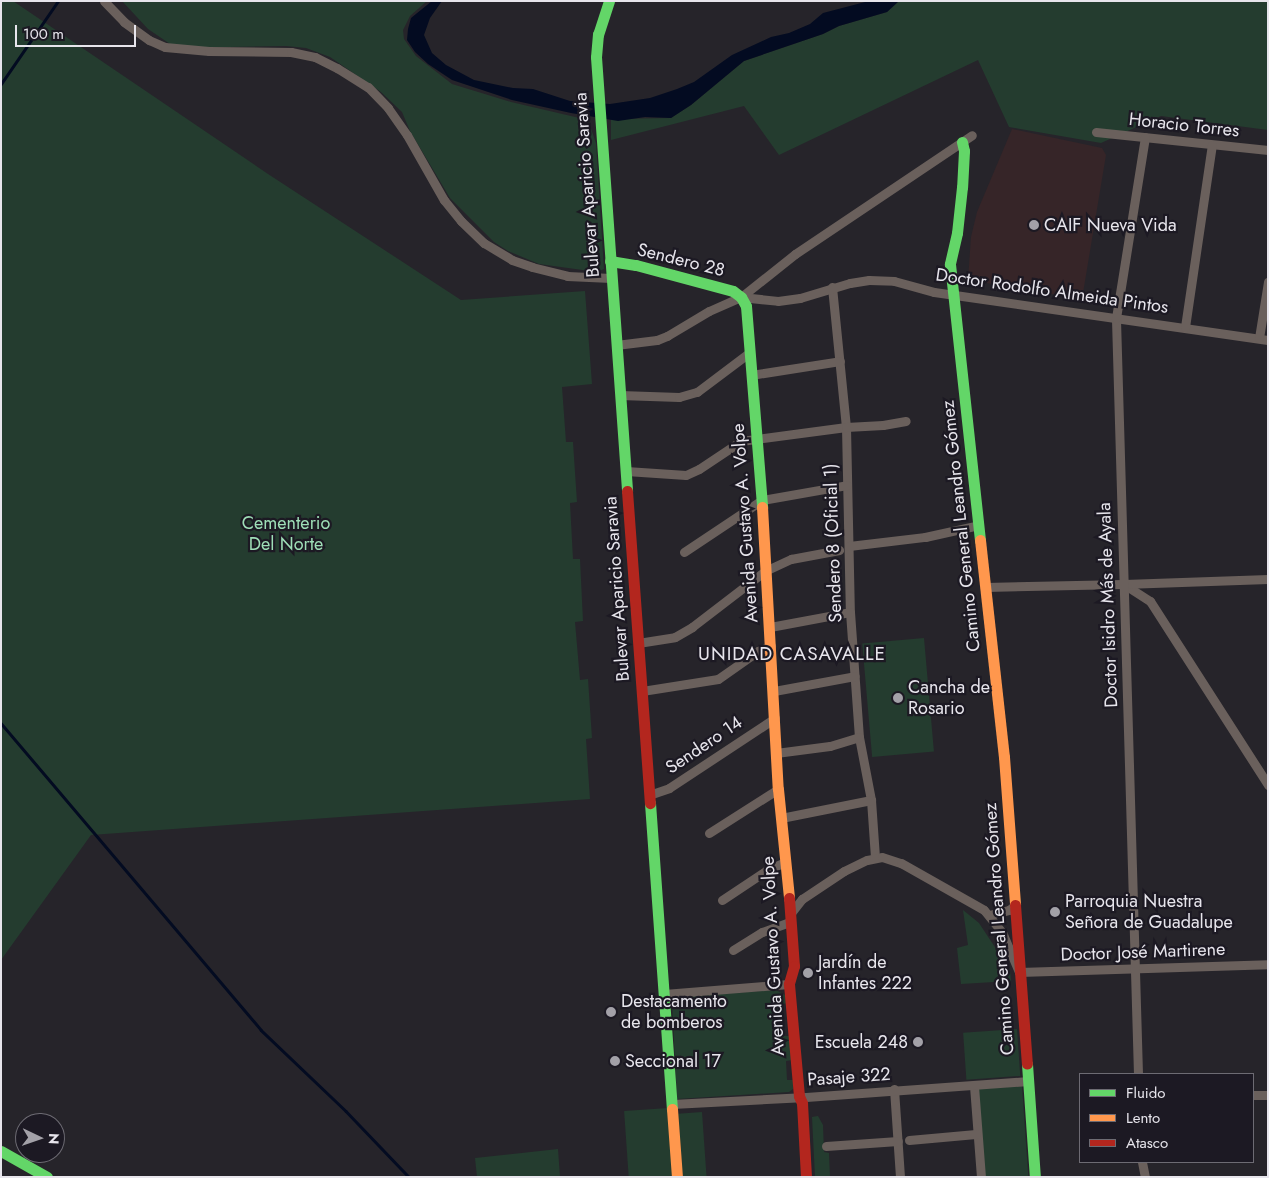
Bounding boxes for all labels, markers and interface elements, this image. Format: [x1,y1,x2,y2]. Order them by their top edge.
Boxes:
scale bar [18,15,139,47]
text: 100 m [23,23,64,45]
street label: Bulevar Aparicio Saravia [570,92,604,278]
street label: Horacio Torres [1128,108,1240,142]
place label: CAIF Nueva Vida [1044,214,1177,236]
marker: CAIF Nueva Vida [1028,219,1040,231]
street label: Sendero 28 [635,239,727,281]
street label: Doctor Rodolfo Almeida Pintos [934,264,1170,318]
street label: Camino General Leandro Gómez [937,399,985,653]
street label: Avenida Gustavo A. Volpe [727,423,763,623]
street label: Sendero 8 (Oficial 1) [819,463,847,623]
street label: Bulevar Aparicio Saravia [600,496,634,682]
street label: Doctor Isidro Más de Ayala [1094,502,1122,708]
park label: Cementerio Del Norte [242,513,330,556]
district label: UNIDAD CASAVALLE [696,643,888,665]
place label: Cancha de Rosario [908,677,990,720]
marker: Cancha de Rosario [892,692,904,704]
street label: Sendero 14 [662,711,746,779]
street label: Camino General Leandro Gómez [979,802,1019,1056]
street label: Avenida Gustavo A. Volpe [757,856,789,1056]
place label: Parroquia Nuestra Señora de Guadalupe [1065,891,1233,934]
marker: Parroquia Nuestra Señora de Guadalupe [1049,906,1061,918]
street label: Doctor José Martirene [1060,938,1226,966]
place label: Jardín de Infantes 222 [818,952,912,994]
marker: Jardín de Infantes 222 [802,967,814,979]
place label: Destacamento de bomberos [621,991,727,1034]
marker: Destacamento de bomberos [605,1006,617,1018]
place label: Escuela 248 [815,1031,908,1053]
marker: Escuela 248 [912,1036,924,1048]
place label: Seccional 17 [625,1050,721,1072]
marker: Seccional 17 [609,1055,621,1067]
street label: Pasaje 322 [807,1063,891,1091]
legend [1079,1073,1254,1163]
text: Fluido [1126,1082,1165,1104]
text: Lento [1126,1107,1160,1129]
north arrow [15,1113,65,1163]
text: Atasco [1126,1132,1168,1154]
text: N [44,1133,64,1145]

